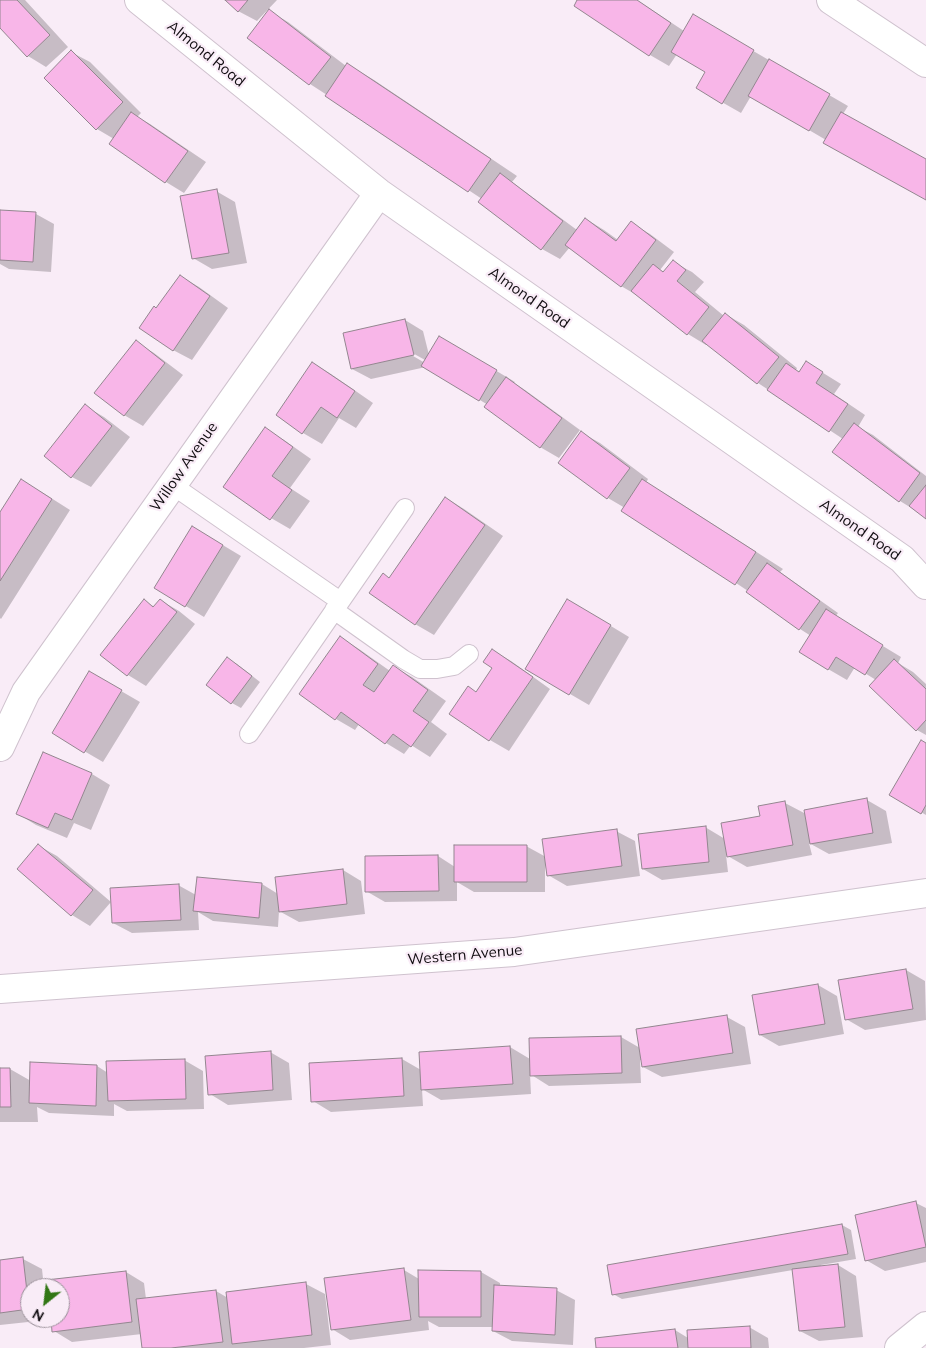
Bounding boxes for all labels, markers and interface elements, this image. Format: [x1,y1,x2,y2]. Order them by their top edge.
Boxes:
street label: Almond Road [163,17,249,91]
street label: Almond Road [485,263,573,333]
street label: Willow Avenue [147,419,221,515]
street label: Almond Road [816,495,904,565]
street label: Western Avenue [407,941,523,969]
north arrow [20,1278,70,1328]
text: N [29,1305,47,1326]

